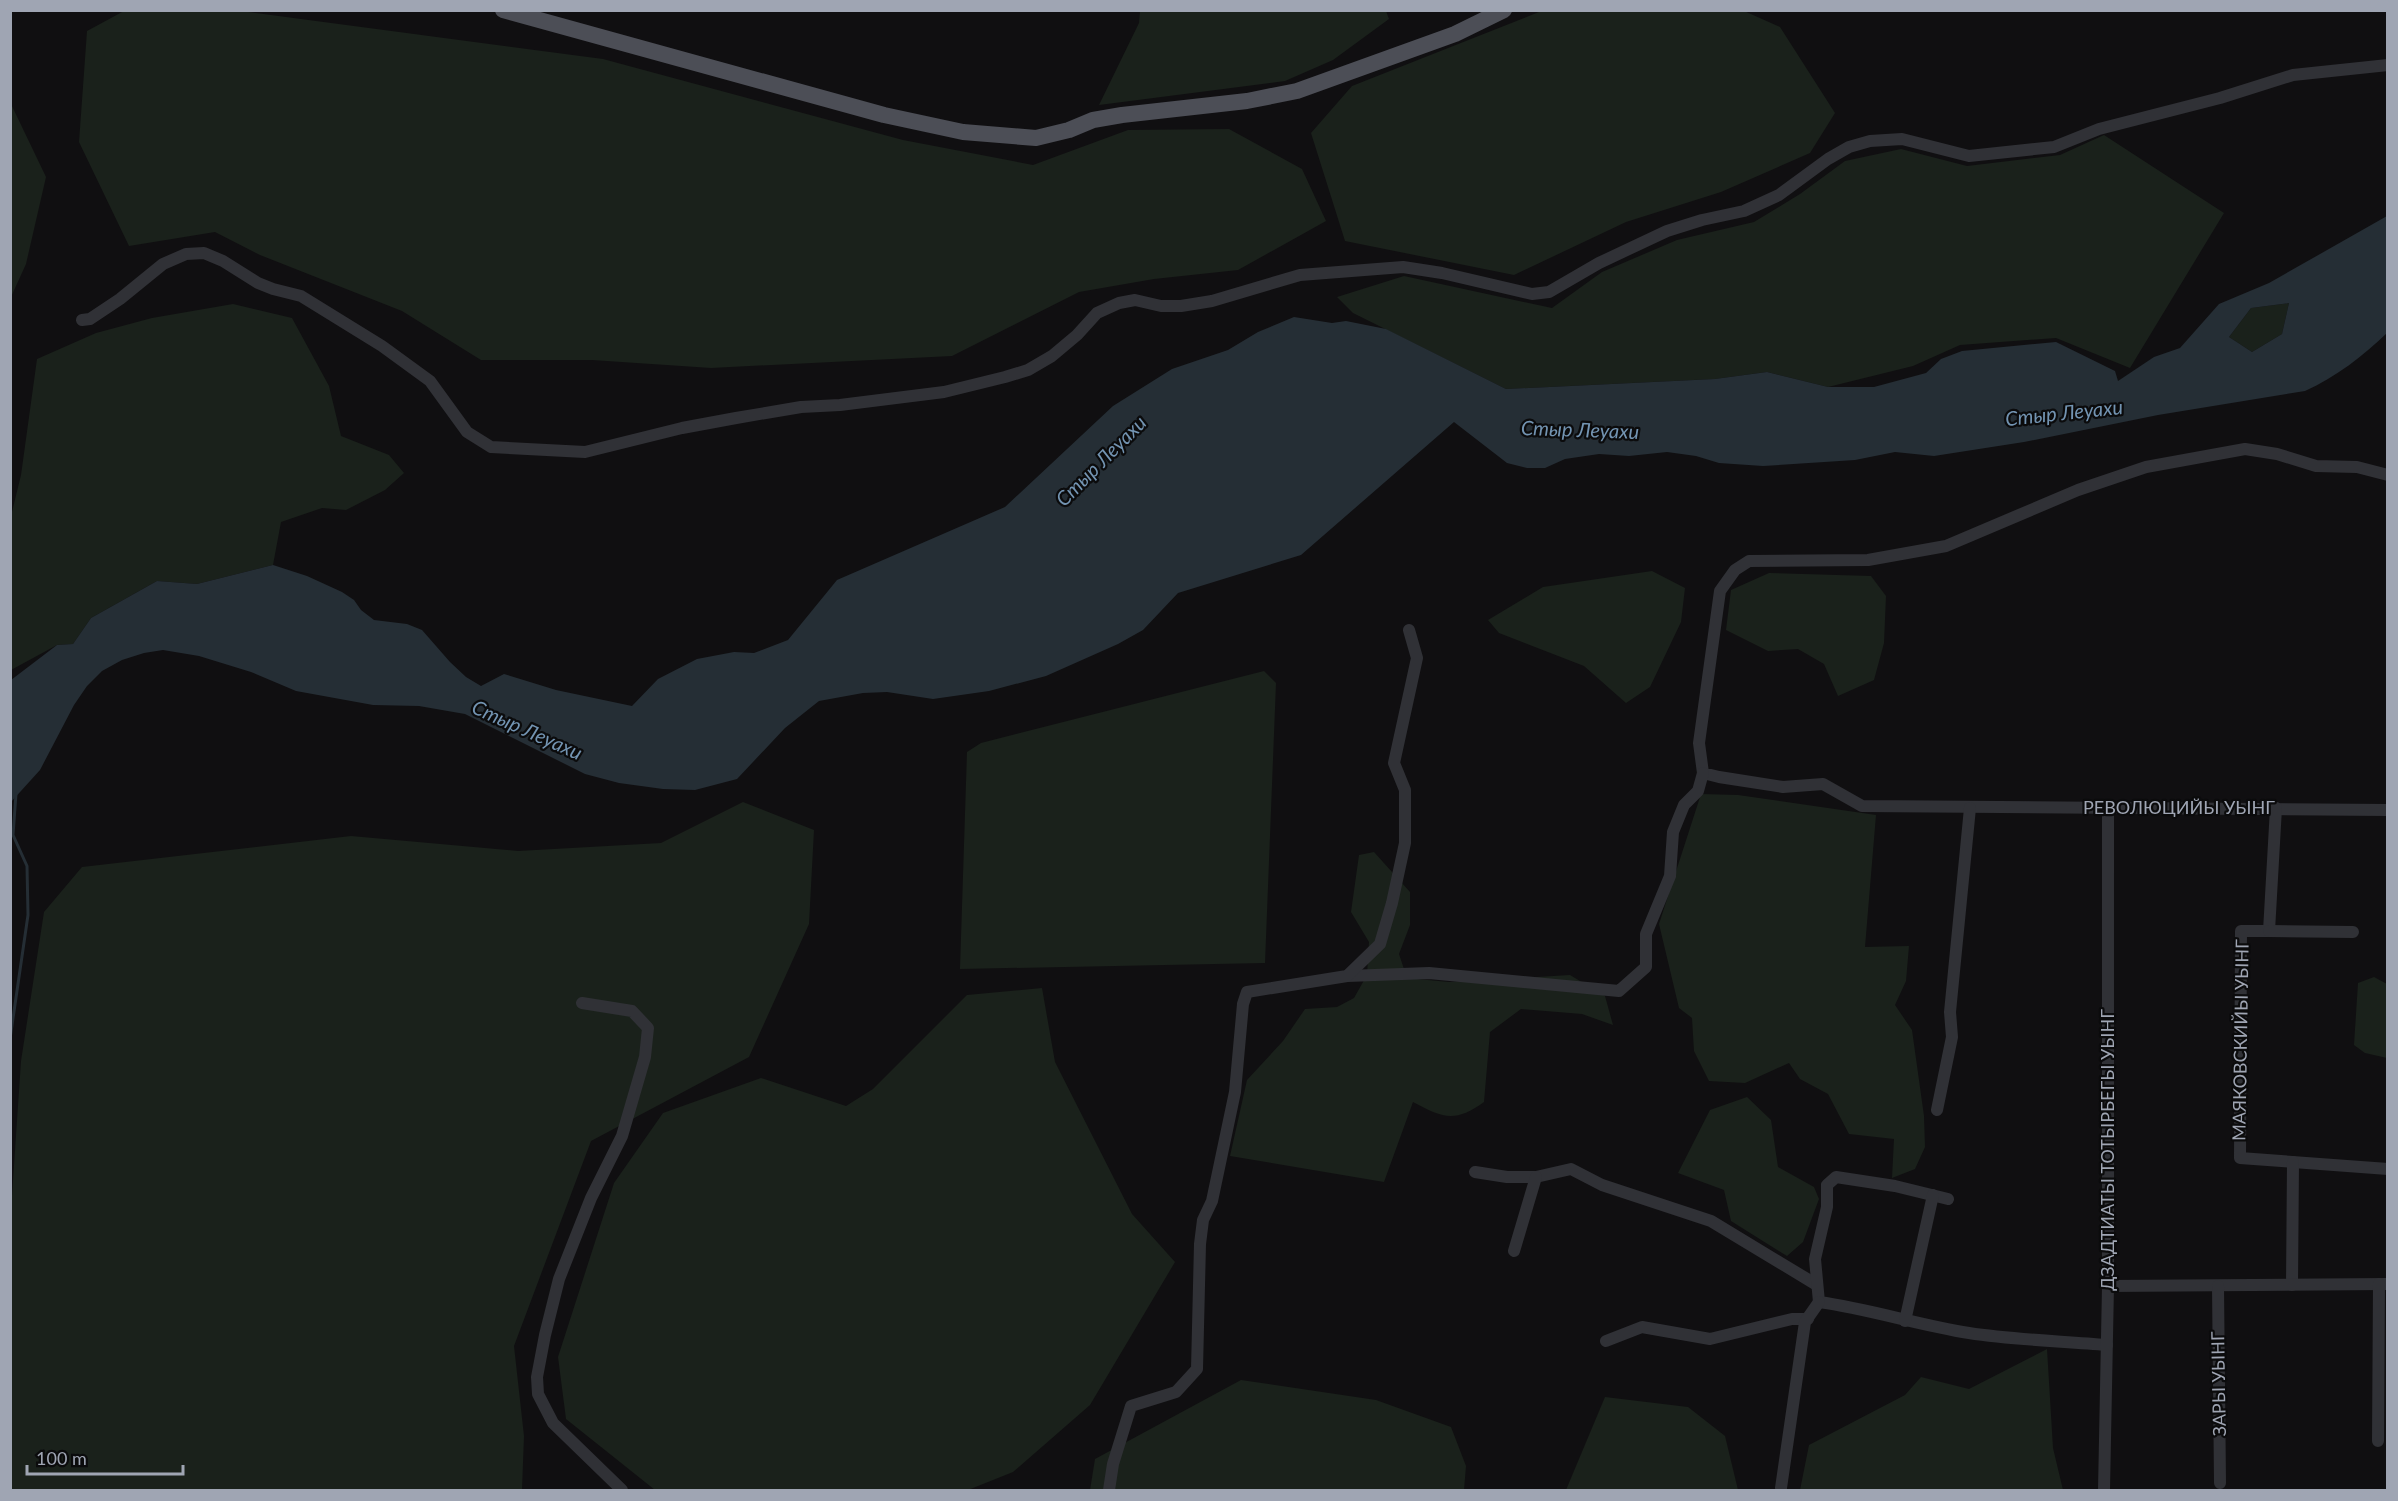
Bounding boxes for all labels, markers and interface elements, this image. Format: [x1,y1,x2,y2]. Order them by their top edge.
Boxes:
water label: Стыр Леуахи [2004,394,2124,430]
water label: Стыр Леуахи [1050,410,1151,511]
water label: Стыр Леуахи [1521,415,1640,443]
water label: Стыр Леуахи [469,694,586,764]
street label: РЕВОЛЮЦИЙЫ УЫНГ [2083,796,2275,818]
street label: МАЯКОВСКИЙЫ УЫНГ [2227,939,2253,1141]
street label: ДЗАДТИАТЫ ТОТЫРБЕГЫ УЫНГ [2096,1009,2118,1291]
street label: ЗАРЫ УЫНГ [2206,1331,2230,1437]
scale bar [27,1438,183,1476]
text: 100 m [36,1447,87,1469]

